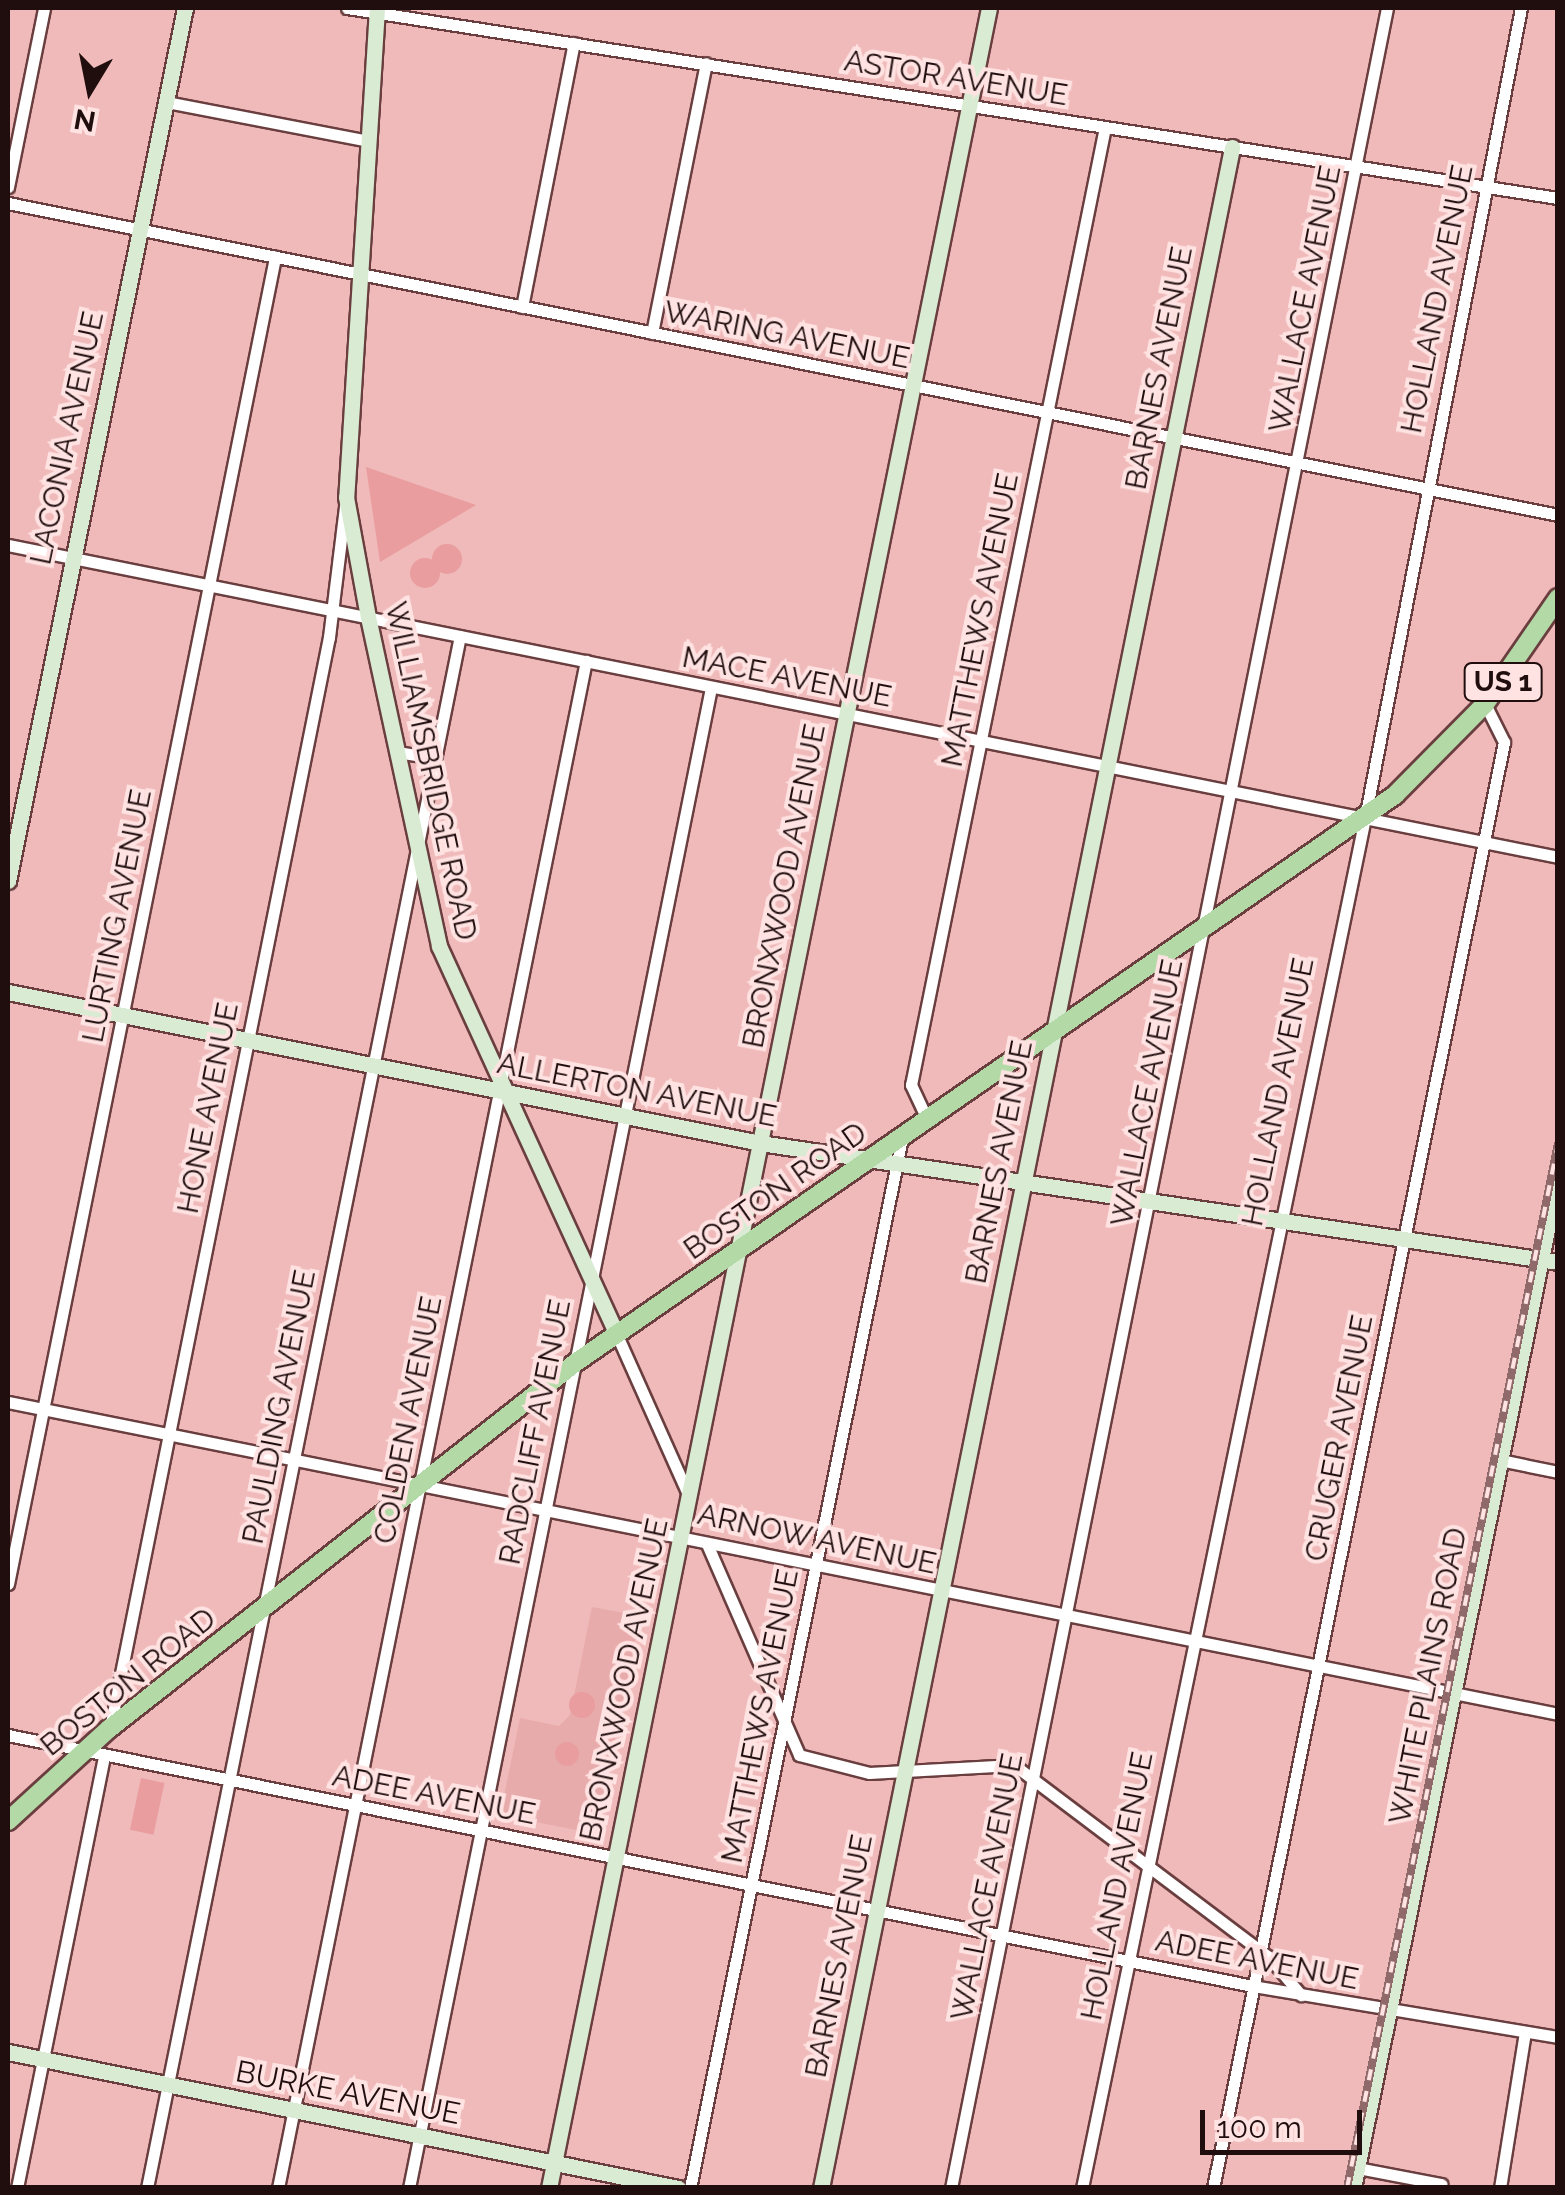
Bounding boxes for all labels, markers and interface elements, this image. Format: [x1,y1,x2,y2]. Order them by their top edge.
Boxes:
north arrow [40,40,140,140]
street label: ASTOR AVENUE [841,42,1071,114]
text: N [71,102,98,138]
street label: HOLLAND AVENUE [1393,161,1481,437]
street label: WALLACE AVENUE [1261,162,1349,436]
street label: BARNES AVENUE [1118,243,1200,493]
street label: WARING AVENUE [661,293,913,377]
street label: LACONIA AVENUE [22,307,112,569]
street label: MATTHEWS AVENUE [934,470,1026,770]
street label: WILLIAMSBRIDGE ROAD [378,599,484,943]
street label: MACE AVENUE [679,639,895,715]
road number: US 1 [1463,659,1543,705]
street label: BRONXWOOD AVENUE [735,720,833,1052]
street label: LURTING AVENUE [75,786,159,1046]
street label: HOLLAND AVENUE [1234,954,1322,1230]
street label: WALLACE AVENUE [1103,956,1191,1230]
street label: HONE AVENUE [170,999,246,1217]
street label: BARNES AVENUE [958,1037,1040,1287]
street label: ALLERTON AVENUE [494,1045,780,1135]
street label: BOSTON ROAD [677,1115,873,1267]
street label: PAULDING AVENUE [235,1267,323,1547]
street label: COLDEN AVENUE [366,1293,450,1547]
street label: RADCLIFF AVENUE [491,1296,579,1568]
street label: CRUGER AVENUE [1297,1311,1381,1565]
street label: ARNOW AVENUE [693,1496,941,1582]
street label: BRONXWOOD AVENUE [572,1515,676,1845]
street label: WHITE PLAINS ROAD [1382,1525,1474,1827]
street label: MATTHEWS AVENUE [714,1566,806,1866]
street label: BOSTON ROAD [33,1600,223,1764]
street label: HOLLAND AVENUE [1073,1748,1161,2024]
street label: WALLACE AVENUE [943,1750,1031,2024]
street label: ADEE AVENUE [329,1758,539,1832]
street label: BARNES AVENUE [798,1831,880,2081]
street label: ADEE AVENUE [1152,1923,1362,1997]
street label: BURKE AVENUE [232,2054,464,2132]
scale bar [1205,2090,1368,2152]
text: 100 m [1217,2110,1302,2145]

